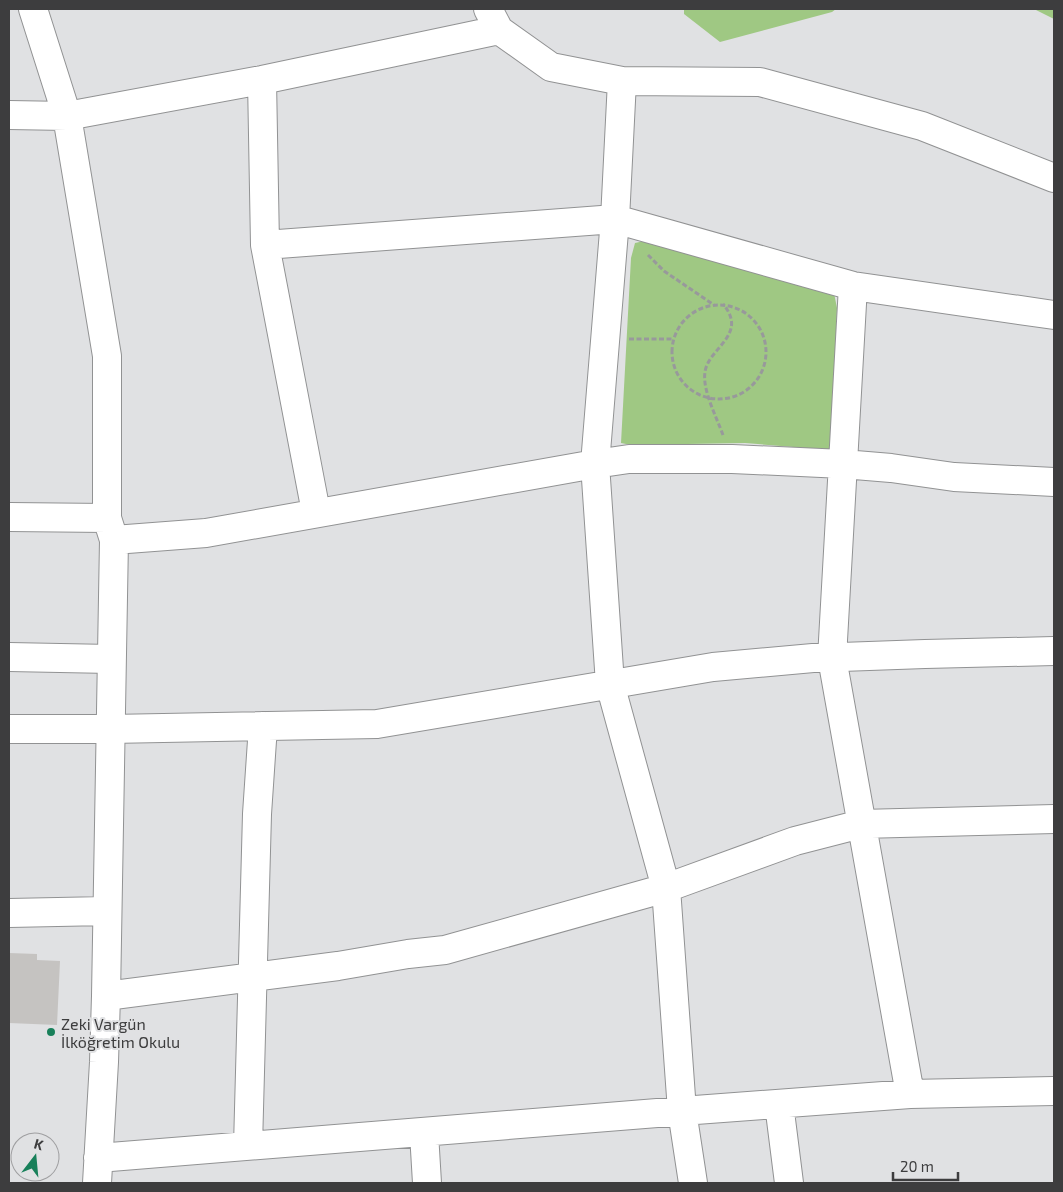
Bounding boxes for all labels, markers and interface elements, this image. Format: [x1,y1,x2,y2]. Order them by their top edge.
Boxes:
place label: Zeki Vargün İlköğretim Okulu [61,1014,180,1051]
marker: Zeki Vargün İlköğretim Okulu [45,1026,57,1038]
north arrow [10,1132,60,1182]
text: K [32,1135,45,1153]
scale bar [893,1150,958,1182]
text: 20 m [900,1157,934,1175]

